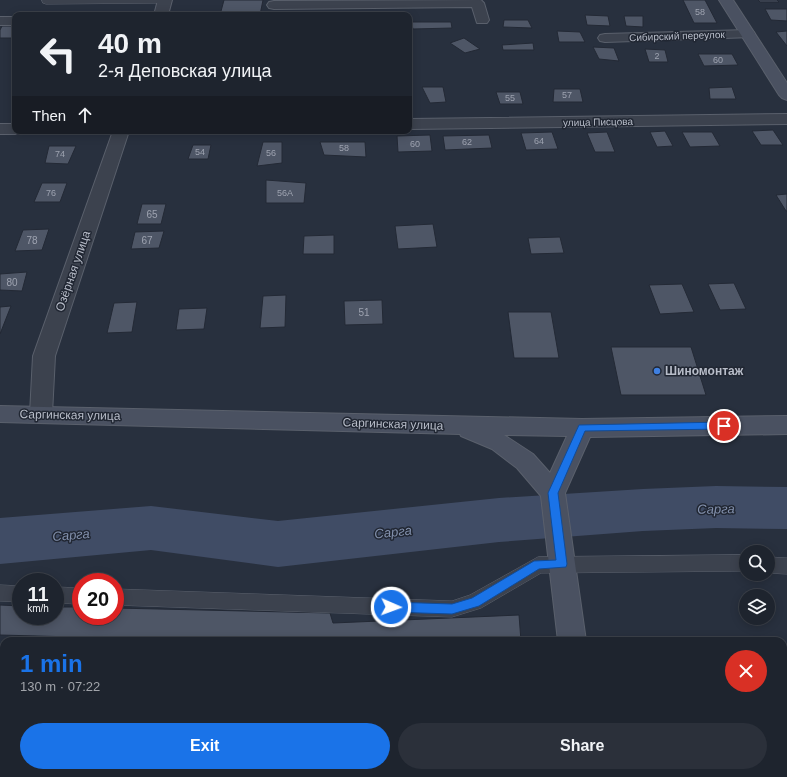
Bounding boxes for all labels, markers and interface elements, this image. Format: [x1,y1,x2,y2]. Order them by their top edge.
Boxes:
house number: 58 [695,7,705,17]
icon: left [32,28,84,80]
text: 40 m [98,28,162,59]
street label: Сибирский переулок [629,29,726,43]
house number: 2 [654,51,660,61]
house number: 60 [713,55,723,65]
text: 2-я Деповская улица [98,61,272,81]
house number: 57 [562,90,572,100]
house number: 55 [505,93,515,103]
icon: ahead [74,104,96,126]
text: Then [32,107,66,124]
street label: улица Писцова [563,116,634,128]
house number: 64 [534,136,544,146]
house number: 62 [462,137,472,147]
house number: 60 [410,139,420,149]
house number: 58 [339,143,349,153]
house number: 54 [195,147,205,157]
house number: 56 [266,148,276,158]
house number: 74 [55,149,65,159]
house number: 76 [46,188,56,198]
house number: 56А [277,188,293,198]
house number: 65 [146,209,158,220]
street label: Озёрная улица [53,229,93,313]
house number: 78 [26,235,38,246]
house number: 67 [141,235,153,246]
house number: 80 [6,277,18,288]
house number: 51 [358,307,370,318]
place label: Шиномонтаж [665,364,744,378]
marker: Шиномонтаж [652,366,662,376]
street label: Саргинская улица [19,407,121,423]
pin [707,409,741,443]
street label: Саргинская улица [342,415,444,433]
icon: arrive [713,415,735,437]
water label: Сарга [697,501,735,517]
water label: Сарга [374,523,412,541]
water label: Сарга [52,526,90,544]
map controls [739,545,775,625]
button: search [739,545,775,581]
speed limit sign: 20 [72,573,124,625]
text: 11 [27,583,49,605]
position arrow [370,586,412,628]
button: layers [739,589,775,625]
text: km/h [27,603,49,614]
text: 1 min [20,650,83,677]
button: close [725,650,767,692]
text: 130 m · 07:22 [20,679,100,694]
button: Exit [20,723,390,769]
button: Share [398,723,767,769]

